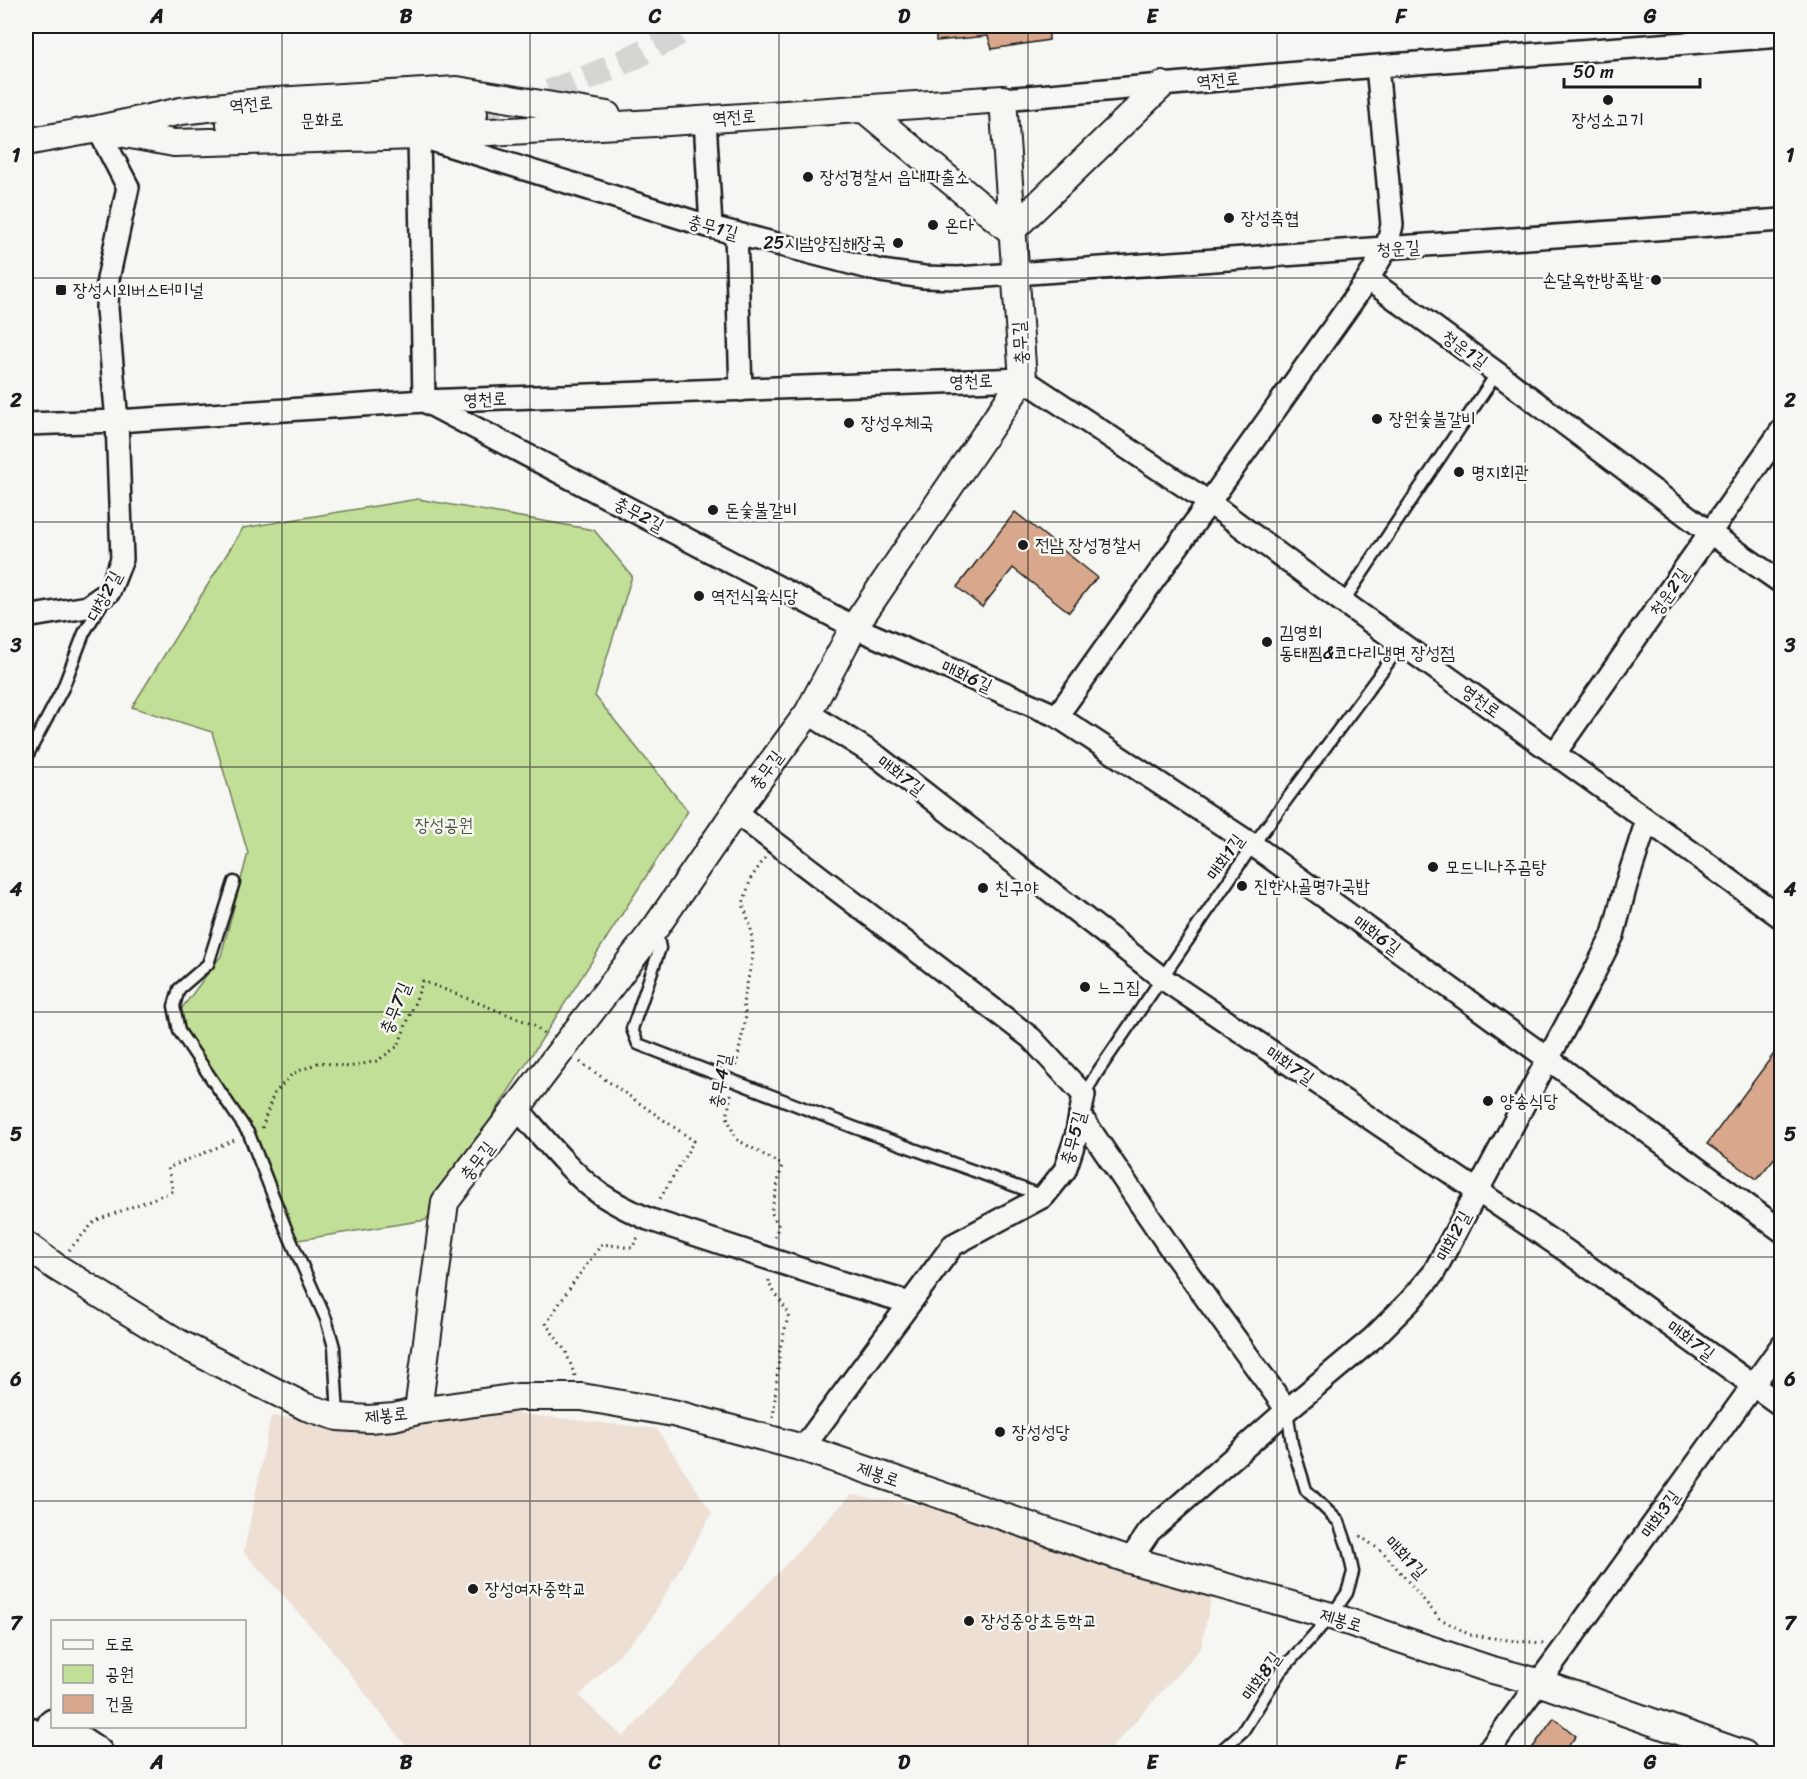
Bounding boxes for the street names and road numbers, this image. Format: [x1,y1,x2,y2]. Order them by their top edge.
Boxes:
street label: 역전로 [1195,62,1241,98]
street label: 역전로 [228,86,274,122]
street label: 역전로 [711,100,757,134]
street label: 문화로 [300,103,344,137]
street label: 충무1길 [684,205,742,249]
street label: 청운길 [1375,230,1421,265]
street label: 충무길 [1002,320,1037,366]
street label: 청운1길 [1435,321,1496,377]
street label: 영천로 [949,364,993,398]
street label: 영천로 [463,382,507,416]
street label: 충무2길 [608,487,671,541]
street label: 청운2길 [1640,560,1698,623]
street label: 대창2길 [77,564,131,627]
street label: 매화6길 [936,650,998,702]
street label: 영천로 [1454,675,1508,727]
street label: 충무길 [740,743,792,797]
street label: 매화7길 [870,746,932,804]
street label: 매화1길 [1197,826,1253,887]
street label: 매화6길 [1346,906,1409,964]
street label: 충무7길 [370,977,420,1039]
street label: 매화7길 [1259,1037,1322,1094]
street label: 충무4길 [699,1051,741,1111]
street label: 충무5길 [1050,1107,1096,1168]
street label: 충무길 [451,1134,503,1188]
street label: 매화2길 [1426,1204,1480,1267]
street label: 매화7길 [1660,1311,1723,1369]
street label: 제봉로 [363,1397,409,1433]
street label: 제봉로 [852,1452,904,1496]
street label: 매화3길 [1632,1483,1689,1545]
street label: 매화1길 [1377,1527,1436,1587]
street label: 제봉로 [1316,1598,1366,1642]
street label: 매화8길 [1232,1644,1290,1707]

